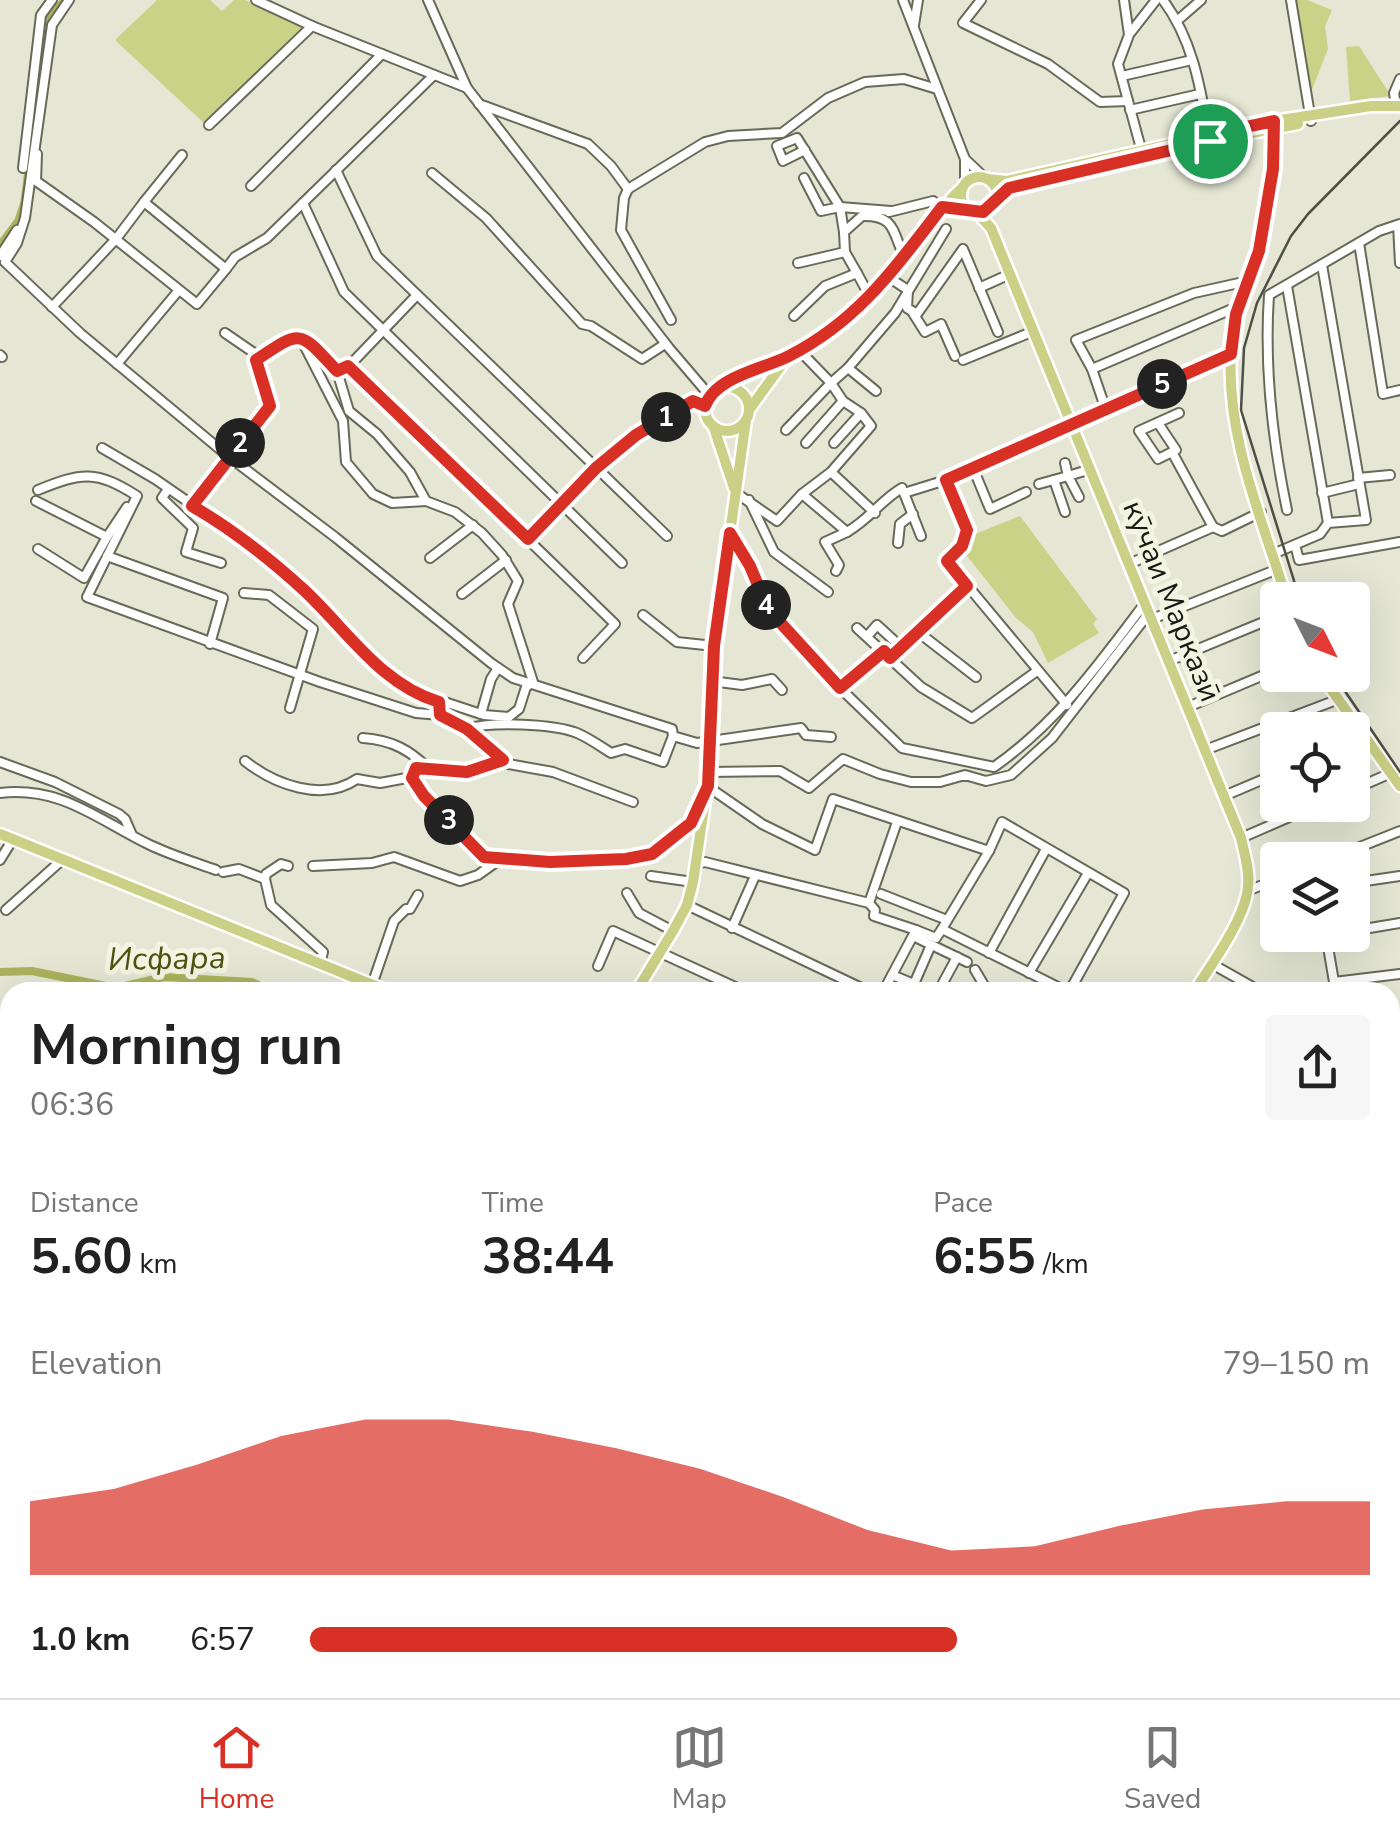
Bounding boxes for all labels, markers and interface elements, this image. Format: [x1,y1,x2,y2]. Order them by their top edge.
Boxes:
pin [1168,99,1253,184]
icon: arrive [1183,114,1238,169]
pin: 5 [1137,359,1187,409]
text: 5 [1154,365,1170,403]
pin: 1 [641,392,691,442]
text: 1 [658,398,674,436]
pin: 2 [215,418,265,468]
text: 2 [232,424,248,462]
street label: кӯчаи Марказӣ [1113,495,1231,708]
pin: 4 [741,580,791,630]
north arrow [1260,582,1370,692]
map controls [1260,582,1370,952]
text: 4 [758,586,774,624]
button: locate [1260,712,1370,822]
pin: 3 [424,795,474,845]
text: 3 [441,801,457,839]
button: layers [1260,842,1370,952]
water label: Исфара [108,936,226,981]
text: Morning run [30,1008,343,1083]
button: share [1265,1015,1370,1120]
text: 06:36 [30,1083,114,1126]
text: Distance [30,1184,139,1222]
text: Time [482,1184,544,1222]
text: Pace [933,1184,993,1222]
text: 5.60 [30,1222,132,1291]
text: 38:44 [482,1222,614,1291]
text: 6:55 [933,1222,1036,1291]
text: km [132,1245,178,1283]
text: /km [1036,1245,1089,1283]
text: Elevation [30,1342,163,1385]
text: 79–150 m [1222,1342,1370,1385]
text: 1.0 km [30,1618,130,1661]
text: 6:57 [190,1618,255,1661]
tab: Home [199,1720,274,1818]
tab: Map [672,1720,727,1818]
tab: Saved [1124,1720,1201,1818]

